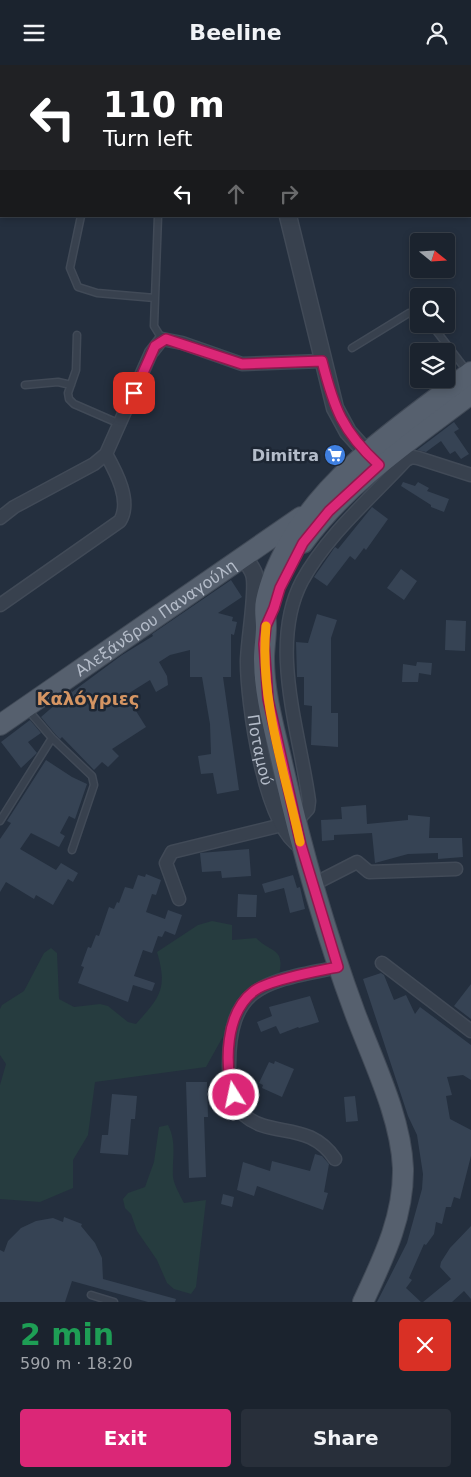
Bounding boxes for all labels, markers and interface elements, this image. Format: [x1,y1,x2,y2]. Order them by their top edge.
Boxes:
icon: menu [20,19,48,47]
icon: person [423,19,451,47]
text: Beeline [189,20,282,45]
icon: left [20,85,85,150]
text: 110 m [103,85,225,125]
text: Turn left [103,126,192,151]
icon: left [169,180,197,208]
icon: ahead [222,180,250,208]
icon: right [275,180,303,208]
north arrow [410,233,455,277]
map controls [410,233,455,388]
button: search [410,288,455,333]
button: layers [410,343,455,388]
pin [113,372,155,414]
icon: arrive [120,379,148,407]
supermarket icon: Dimitra [323,443,347,467]
place label: Dimitra [252,446,319,465]
street label: Αλεξάνδρου Παναγούλη [71,555,240,680]
district label: Καλόγριες [37,688,139,709]
street label: Ποταμού [244,713,277,787]
position arrow [207,1068,259,1120]
text: 2 min [20,1317,114,1352]
button: close [399,1319,451,1371]
text: 590 m · 18:20 [20,1354,133,1373]
button: Exit [20,1409,231,1467]
button: Share [241,1409,451,1467]

